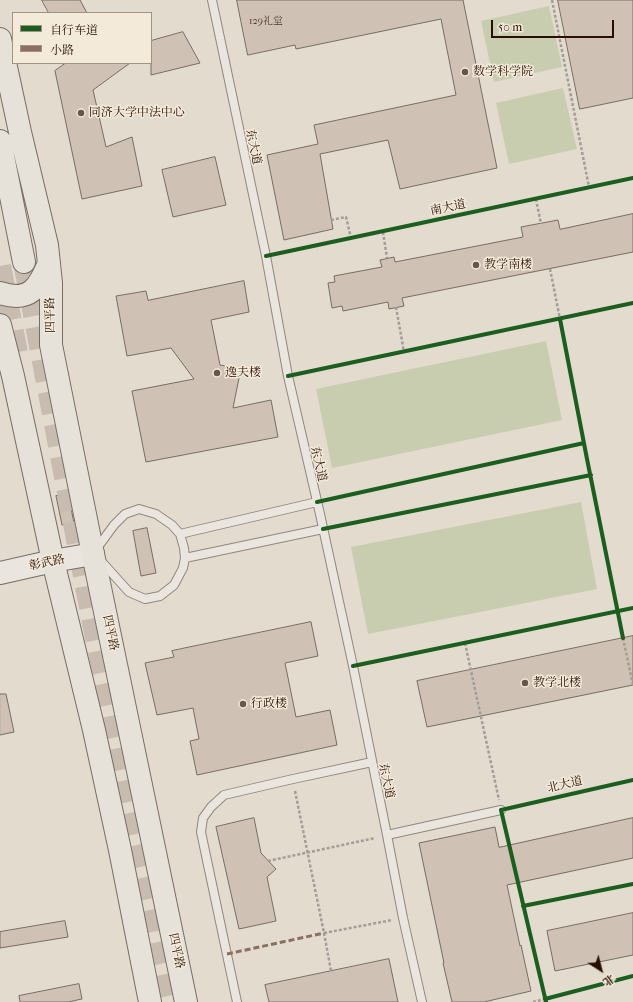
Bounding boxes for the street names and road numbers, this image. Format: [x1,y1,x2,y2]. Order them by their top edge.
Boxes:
street label: 东大道 [242,128,264,166]
street label: 南大道 [429,197,467,219]
street label: 四平路 [43,297,59,333]
street label: 东大道 [307,445,329,483]
street label: 彰武路 [28,552,66,574]
street label: 四平路 [99,614,121,652]
street label: 东大道 [375,762,397,800]
street label: 北大道 [546,774,584,796]
street label: 四平路 [165,932,187,970]

